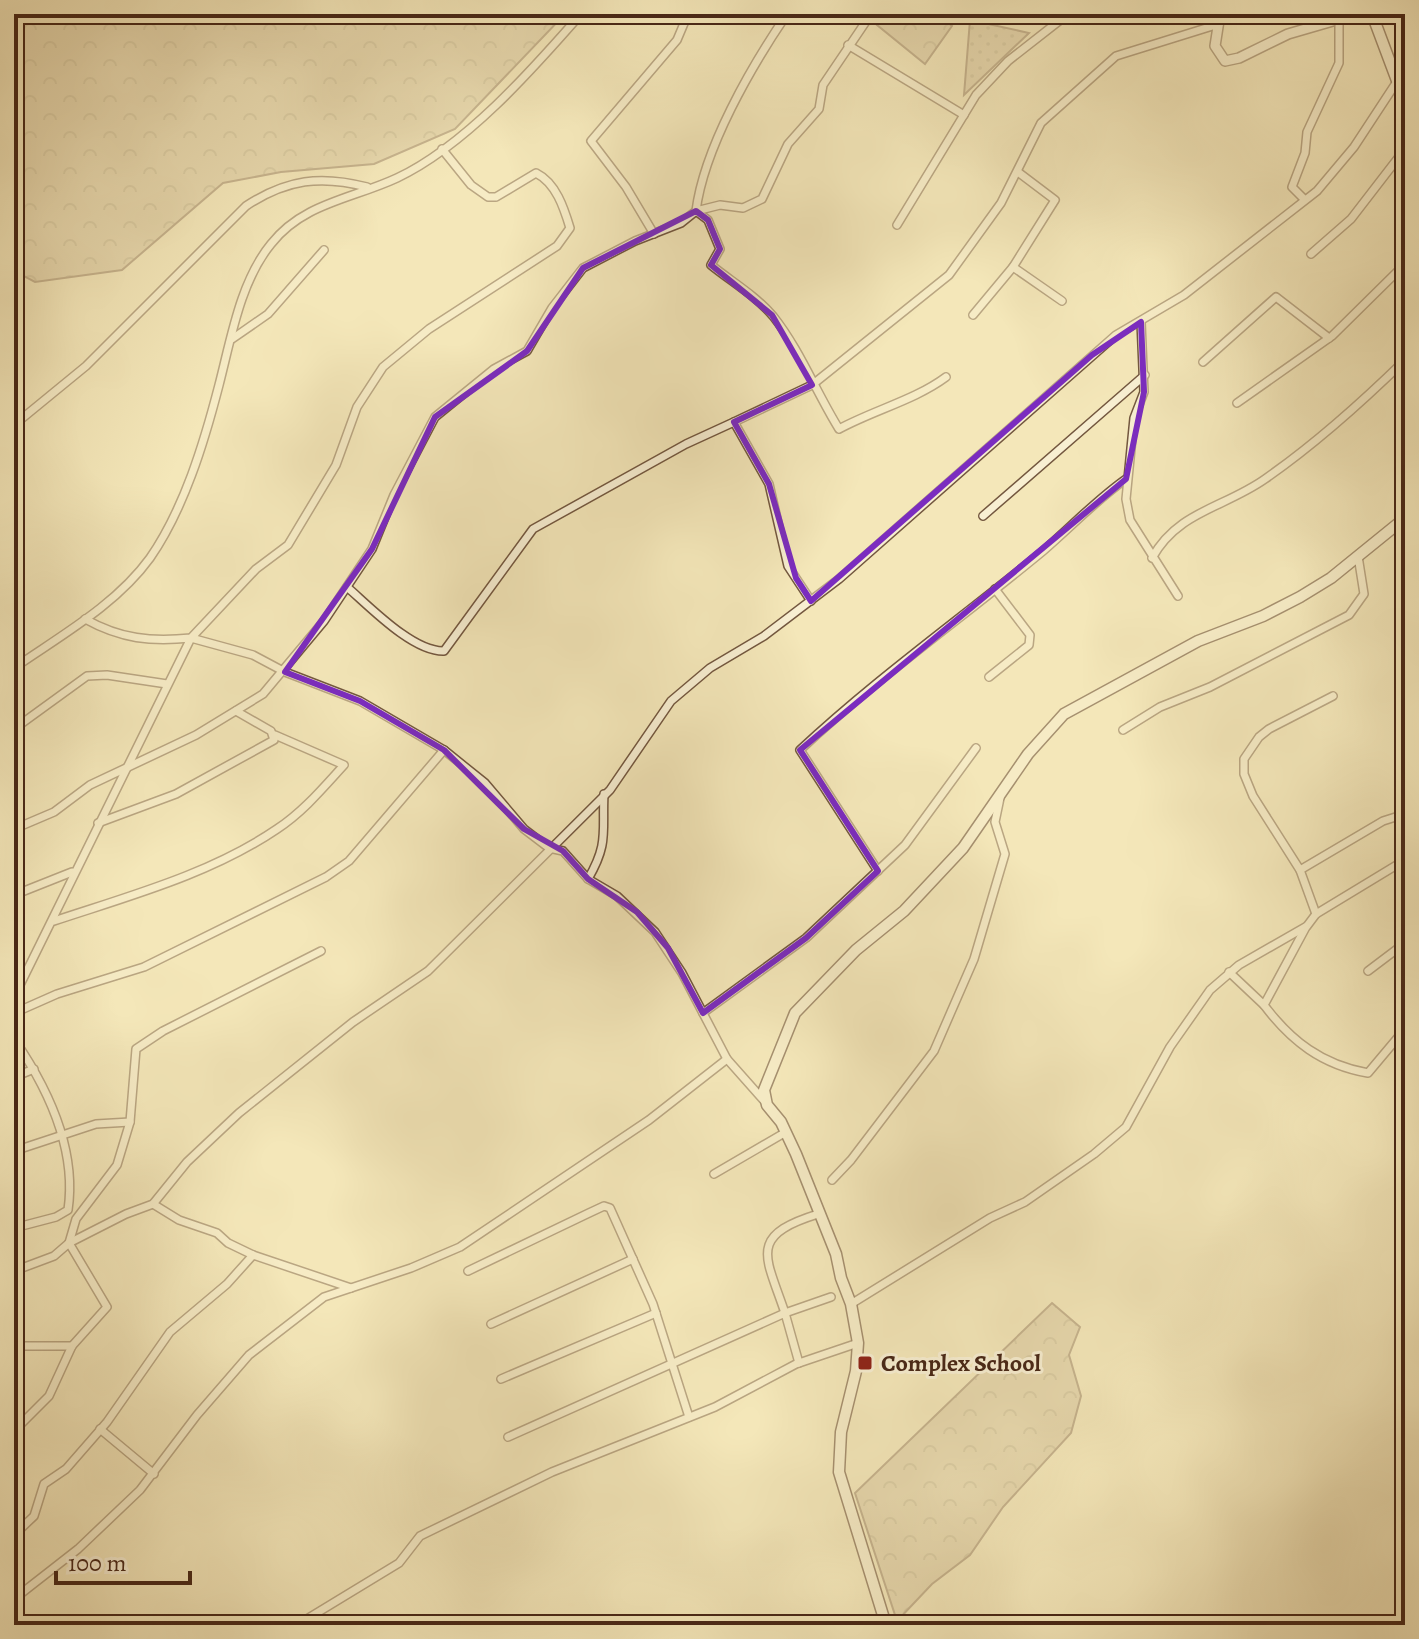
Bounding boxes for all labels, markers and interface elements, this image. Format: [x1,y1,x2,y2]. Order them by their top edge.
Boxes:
place label: Complex School [881,1347,1042,1379]
marker: Complex School [856,1354,874,1372]
scale bar [56,1535,190,1585]
text: 100 m [68,1547,127,1579]

